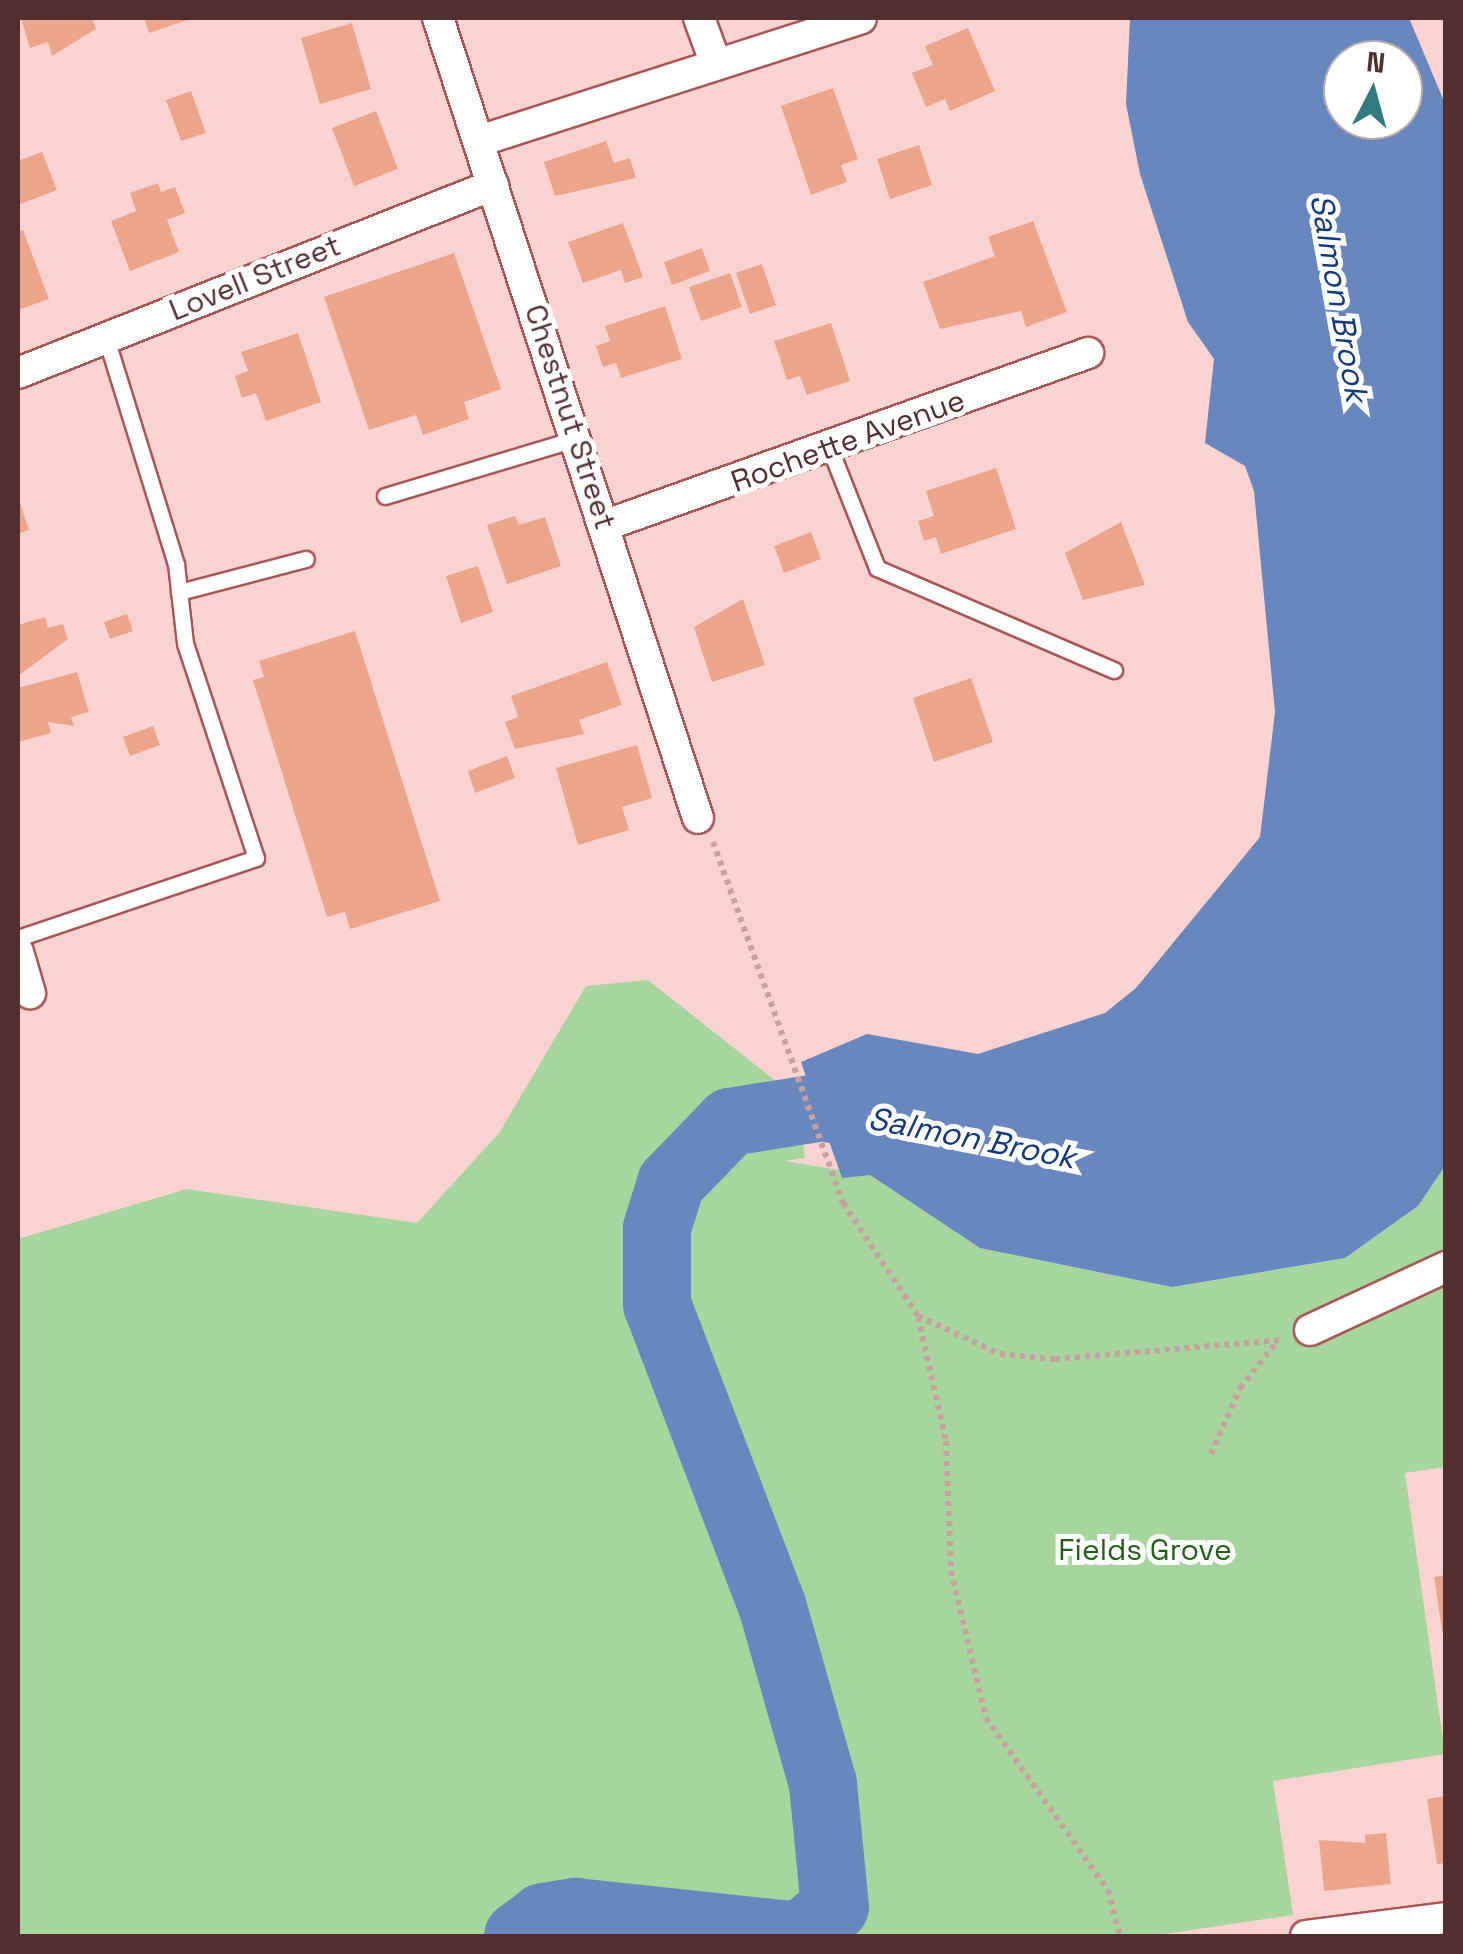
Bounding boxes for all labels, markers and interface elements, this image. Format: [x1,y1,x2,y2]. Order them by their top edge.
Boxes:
north arrow [1323,40,1423,140]
text: N [1365,43,1387,81]
water label: Salmon Brook [1302,191,1376,405]
street label: Lovell Street [164,227,346,329]
street label: Chestnut Street [517,300,623,534]
street label: Rochette Avenue [726,382,970,500]
water label: Salmon Brook [865,1099,1079,1177]
park label: Fields Grove [1058,1532,1232,1568]

